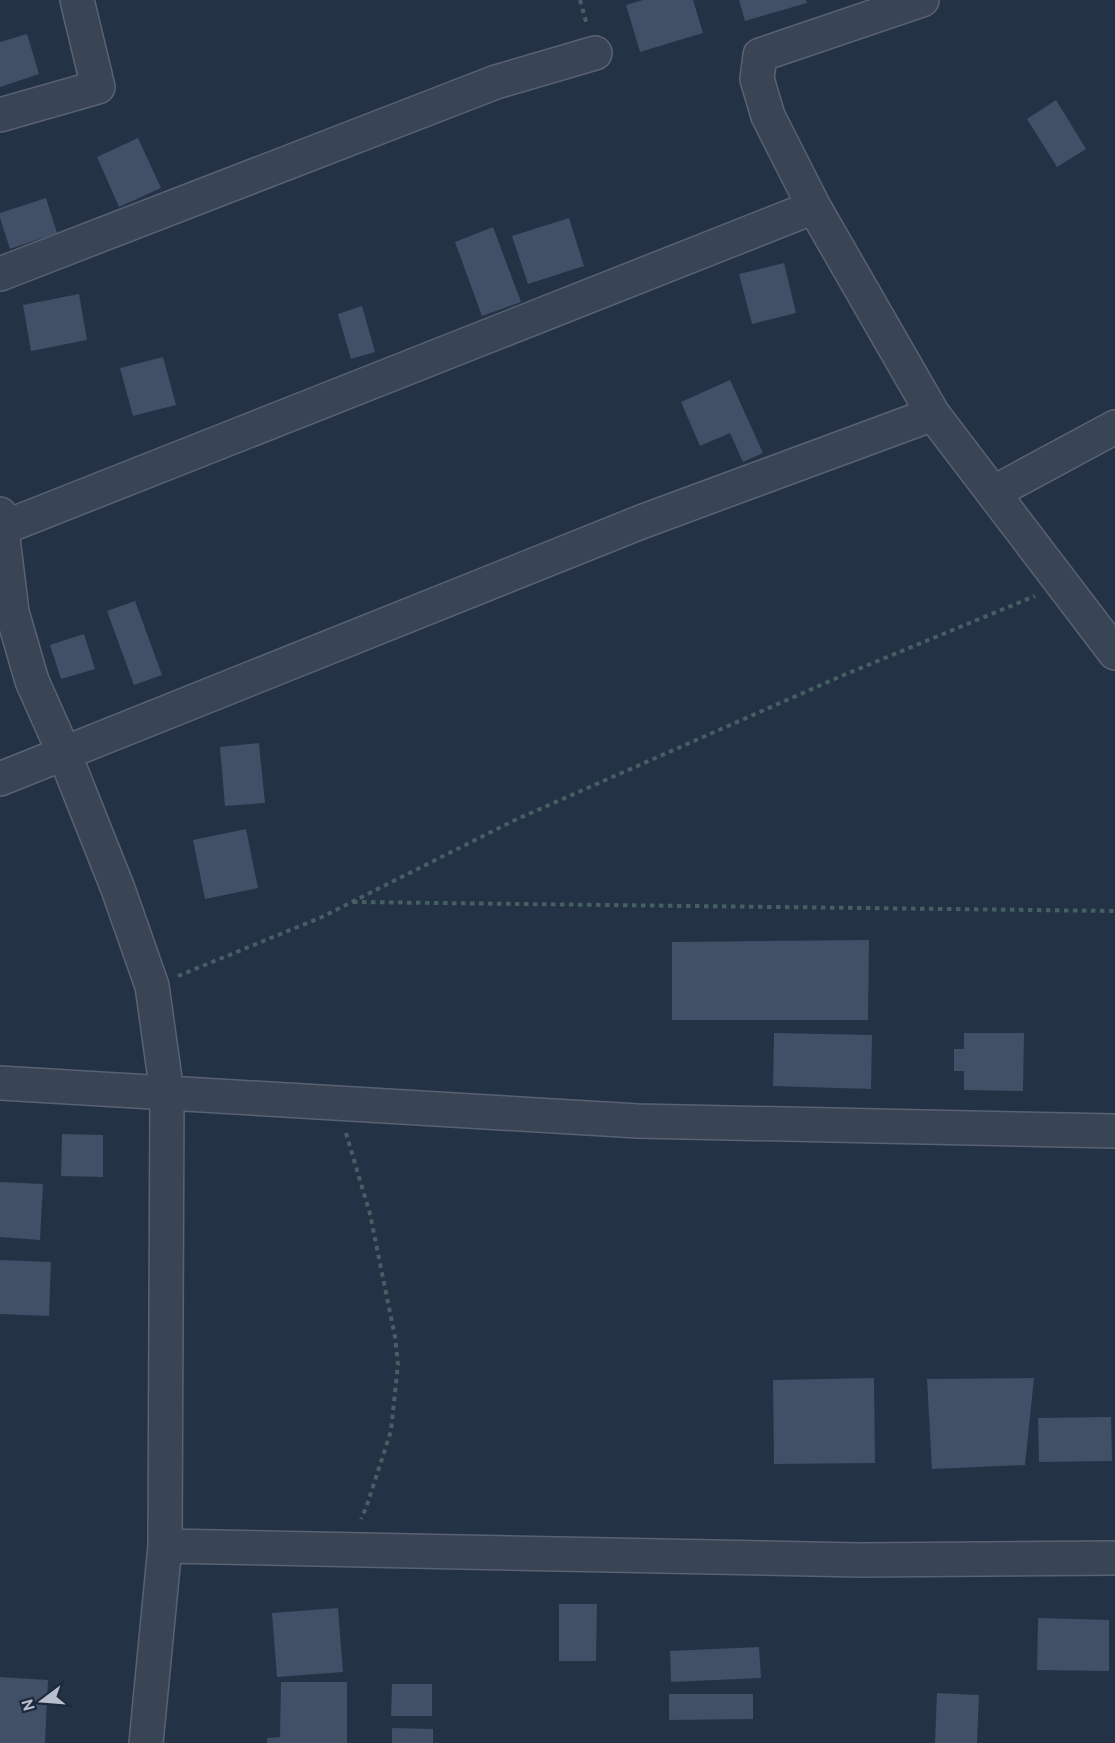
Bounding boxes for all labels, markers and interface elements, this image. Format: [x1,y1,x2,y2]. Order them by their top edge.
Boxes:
north arrow [12,1671,72,1731]
text: N [18,1696,41,1713]

